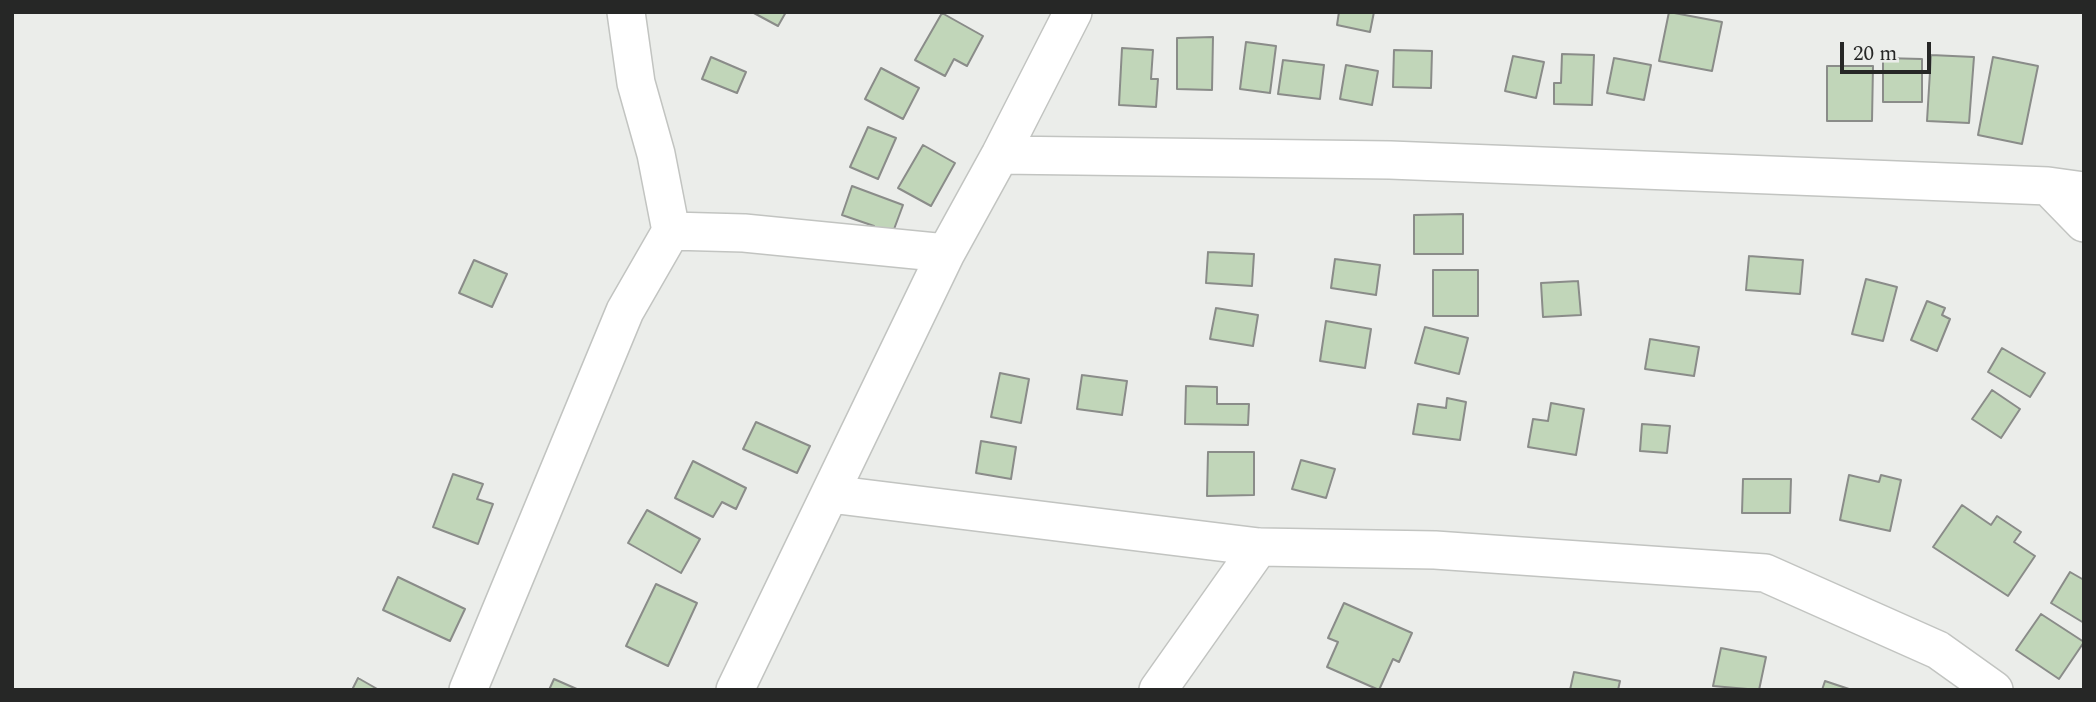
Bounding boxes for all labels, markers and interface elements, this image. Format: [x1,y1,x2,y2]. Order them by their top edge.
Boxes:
scale bar [1844,28,1935,72]
text: 20 m [1853,38,1897,70]

